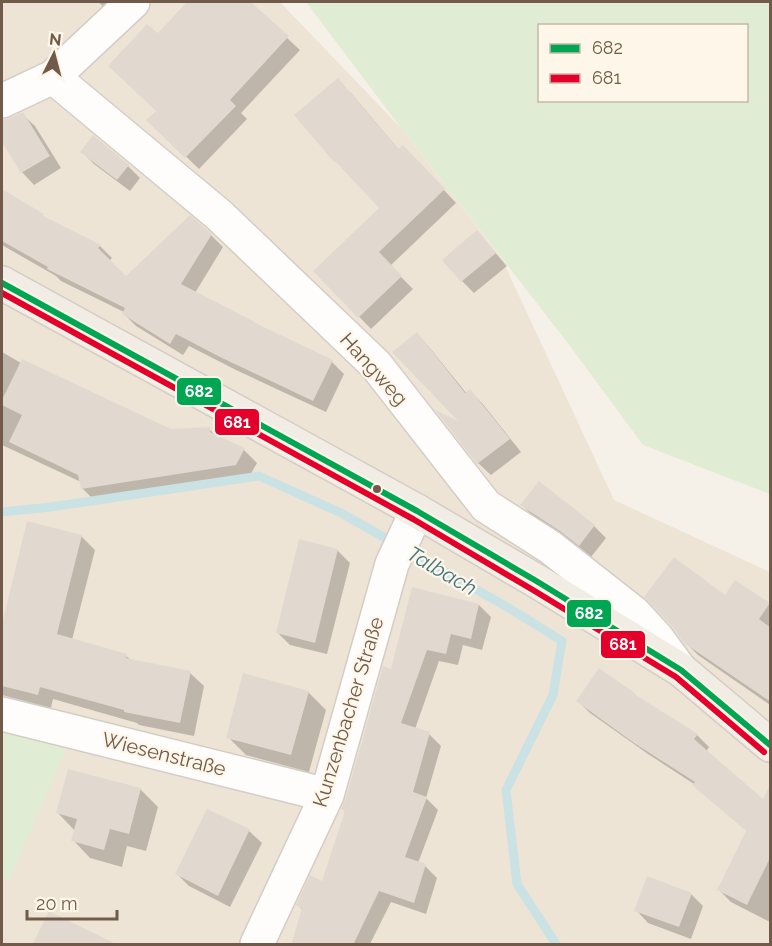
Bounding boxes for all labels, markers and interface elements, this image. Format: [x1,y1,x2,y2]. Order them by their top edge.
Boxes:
north arrow [24,24,84,84]
legend [538,24,748,102]
text: N [48,29,63,50]
text: 682 [592,37,623,58]
text: 681 [592,67,622,88]
street label: Hangweg [335,328,413,410]
line badge: 682 [176,377,222,406]
text: 682 [185,382,213,401]
line badge: 681 [214,408,260,436]
text: 681 [223,413,251,432]
unlabelled marker [371,483,383,495]
water label: Talbach [403,541,481,600]
line badge: 682 [566,599,612,628]
text: 682 [575,604,603,623]
street label: Kunzenbacher Straße [308,614,388,810]
line badge: 681 [600,630,646,659]
text: 681 [609,635,637,654]
street label: Wiesenstraße [99,727,229,781]
scale bar [27,883,117,921]
text: 20 m [36,893,78,914]

